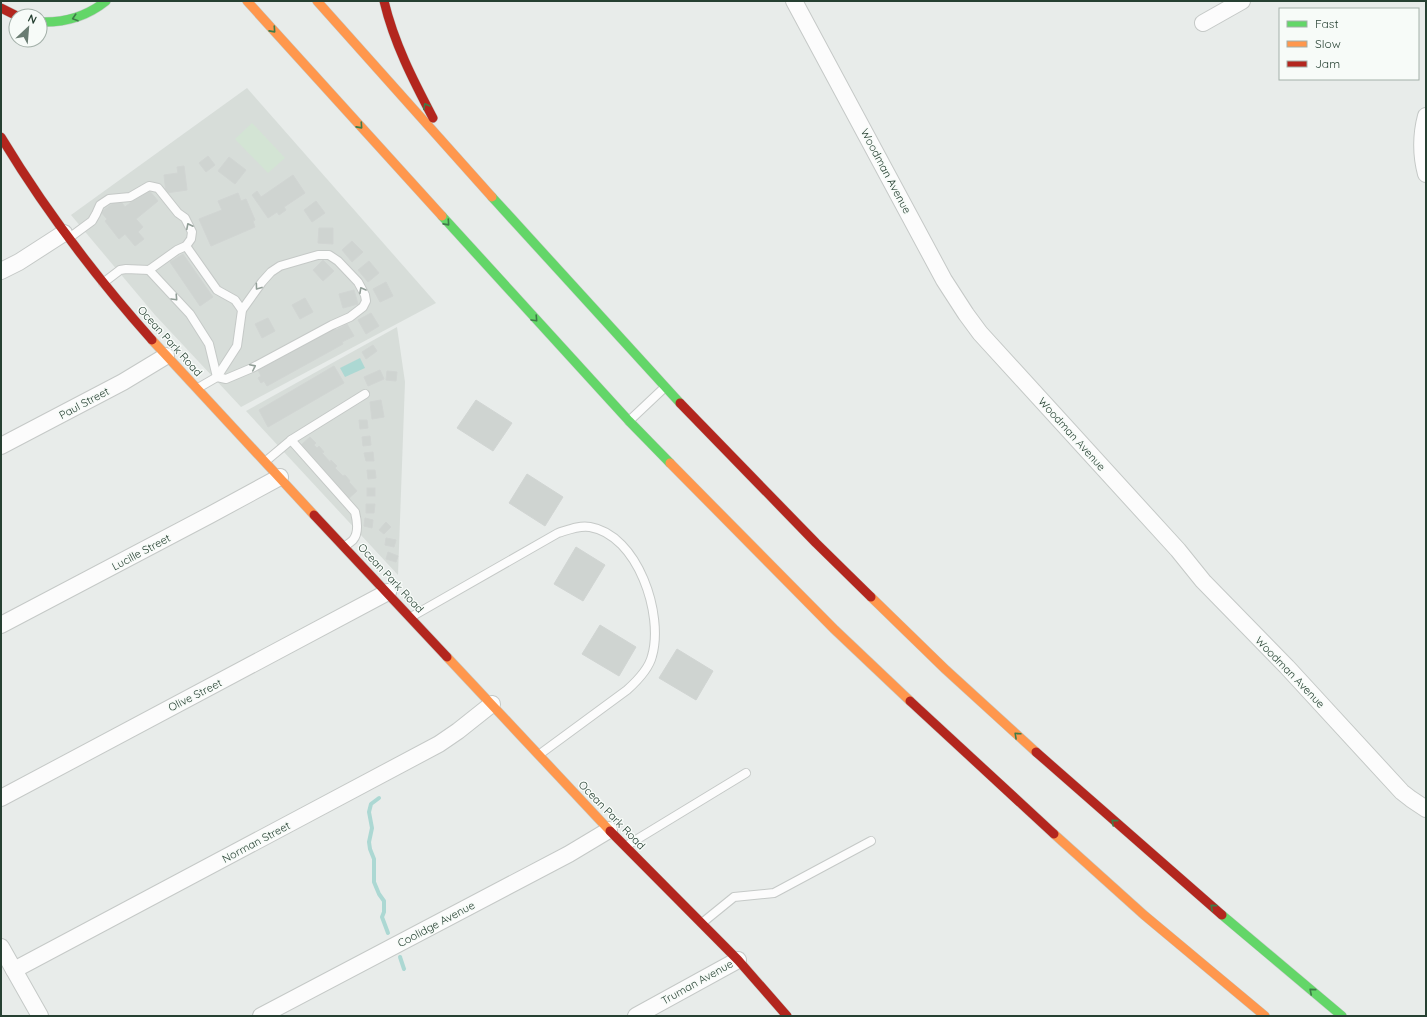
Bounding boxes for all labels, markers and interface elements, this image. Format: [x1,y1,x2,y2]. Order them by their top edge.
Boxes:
north arrow [8,8,48,48]
legend [1279,8,1419,80]
text: N [26,11,39,27]
one-way arrow [72,14,79,22]
text: Fast [1315,16,1339,31]
one-way arrow [268,25,275,33]
text: Slow [1315,36,1341,51]
text: Jam [1315,56,1340,71]
one-way arrow [424,103,431,110]
one-way arrow [355,122,362,129]
street label: Woodman Avenue [858,126,914,216]
one-way arrow [442,218,450,226]
one-way arrow [186,223,194,230]
one-way arrow [256,283,263,290]
one-way arrow [360,287,367,294]
one-way arrow [171,293,178,301]
street label: Ocean Park Road [135,303,205,379]
one-way arrow [530,314,537,322]
one-way arrow [249,364,256,372]
street label: Paul Street [56,384,112,422]
street label: Woodman Avenue [1035,394,1109,474]
street label: Lucille Street [109,531,173,573]
street label: Ocean Park Road [355,540,427,616]
street label: Woodman Avenue [1252,633,1328,711]
street label: Olive Street [166,675,224,714]
one-way arrow [1015,733,1022,740]
street label: Ocean Park Road [576,778,648,852]
street label: Norman Street [220,818,293,866]
one-way arrow [1112,820,1119,827]
street label: Coolidge Avenue [395,898,477,950]
one-way arrow [1210,905,1217,912]
street label: Truman Avenue [659,956,735,1008]
one-way arrow [1309,988,1317,995]

